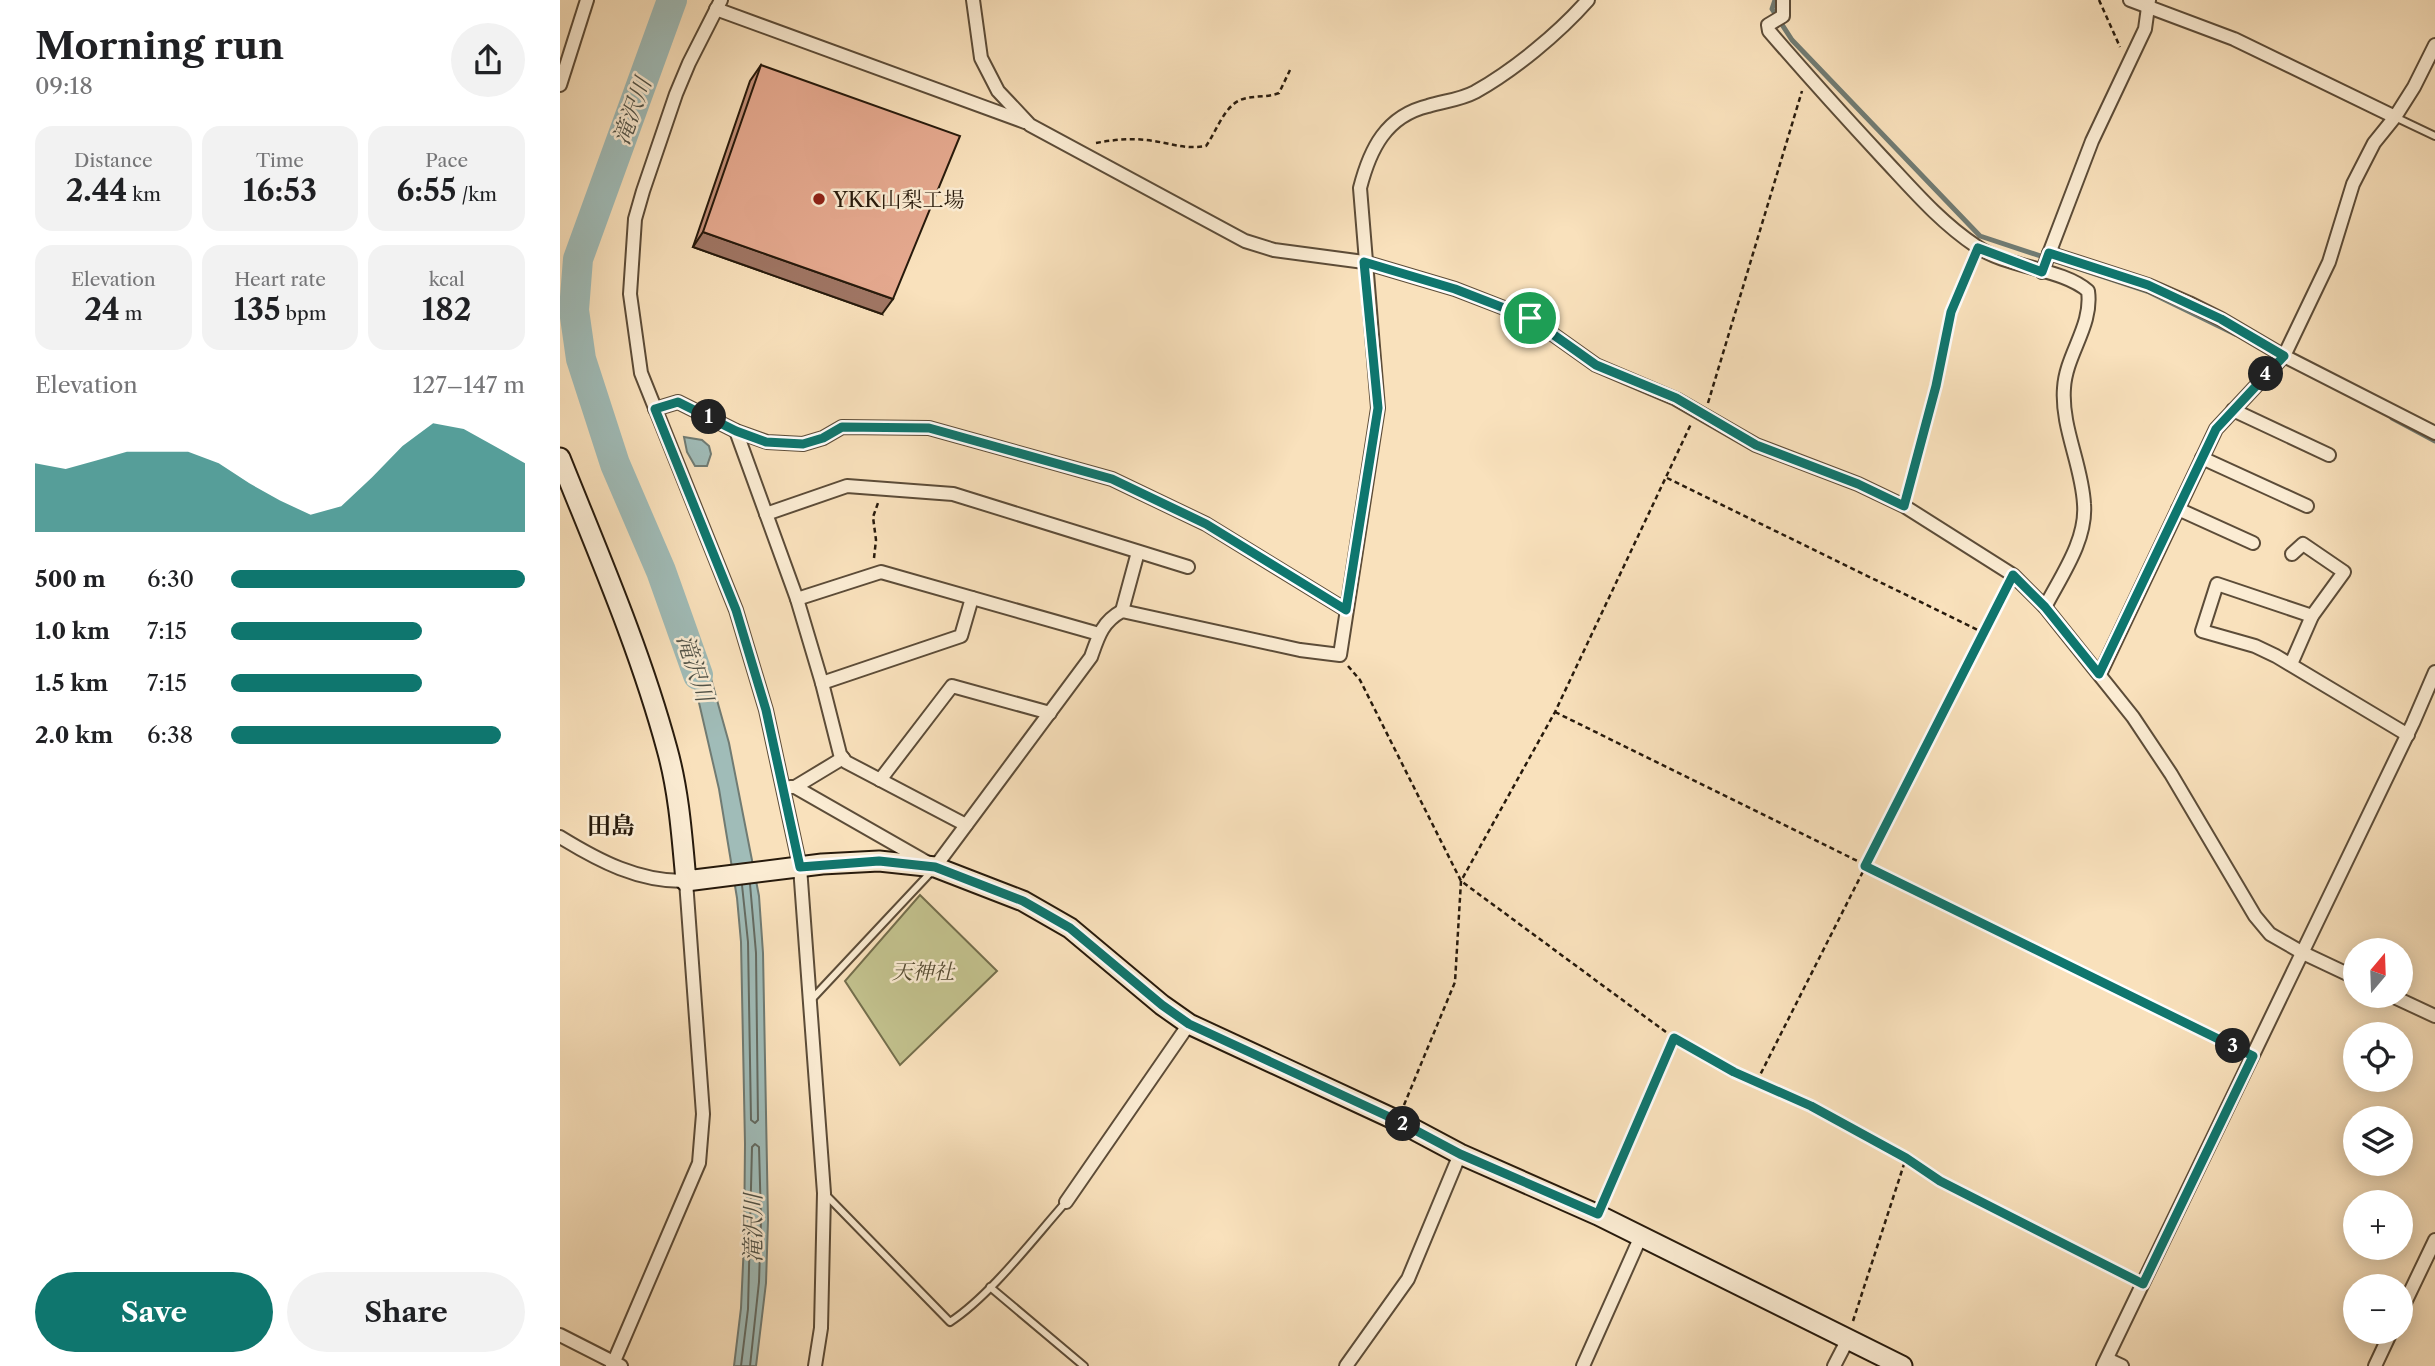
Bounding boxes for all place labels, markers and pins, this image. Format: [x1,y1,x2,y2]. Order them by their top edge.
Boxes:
place label: YKK山梨工場 [832,187,965,212]
marker: YKK山梨工場 [811,191,827,207]
pin [1500,288,1560,348]
pin: 4 [2248,356,2284,392]
pin: 1 [692,400,726,434]
pin: 3 [2216,1028,2250,1064]
pin: 2 [1386,1106,1420,1142]

